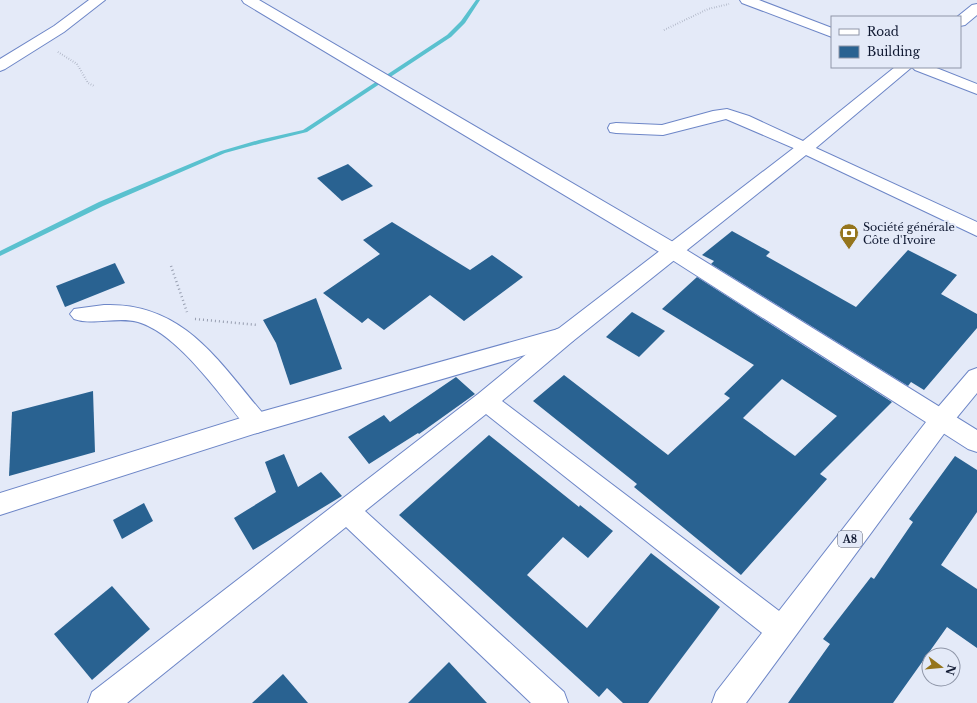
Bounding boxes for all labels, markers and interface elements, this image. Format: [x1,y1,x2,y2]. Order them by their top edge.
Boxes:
legend [831,16,961,68]
text: Road [867,24,899,39]
text: Building [867,44,921,59]
place label: Société générale Côte d'Ivoire [863,220,955,247]
bank icon: Société générale Côte d'Ivoire [838,222,860,250]
road number: A8 [838,531,862,547]
north arrow [921,647,961,687]
text: N [942,663,959,677]

